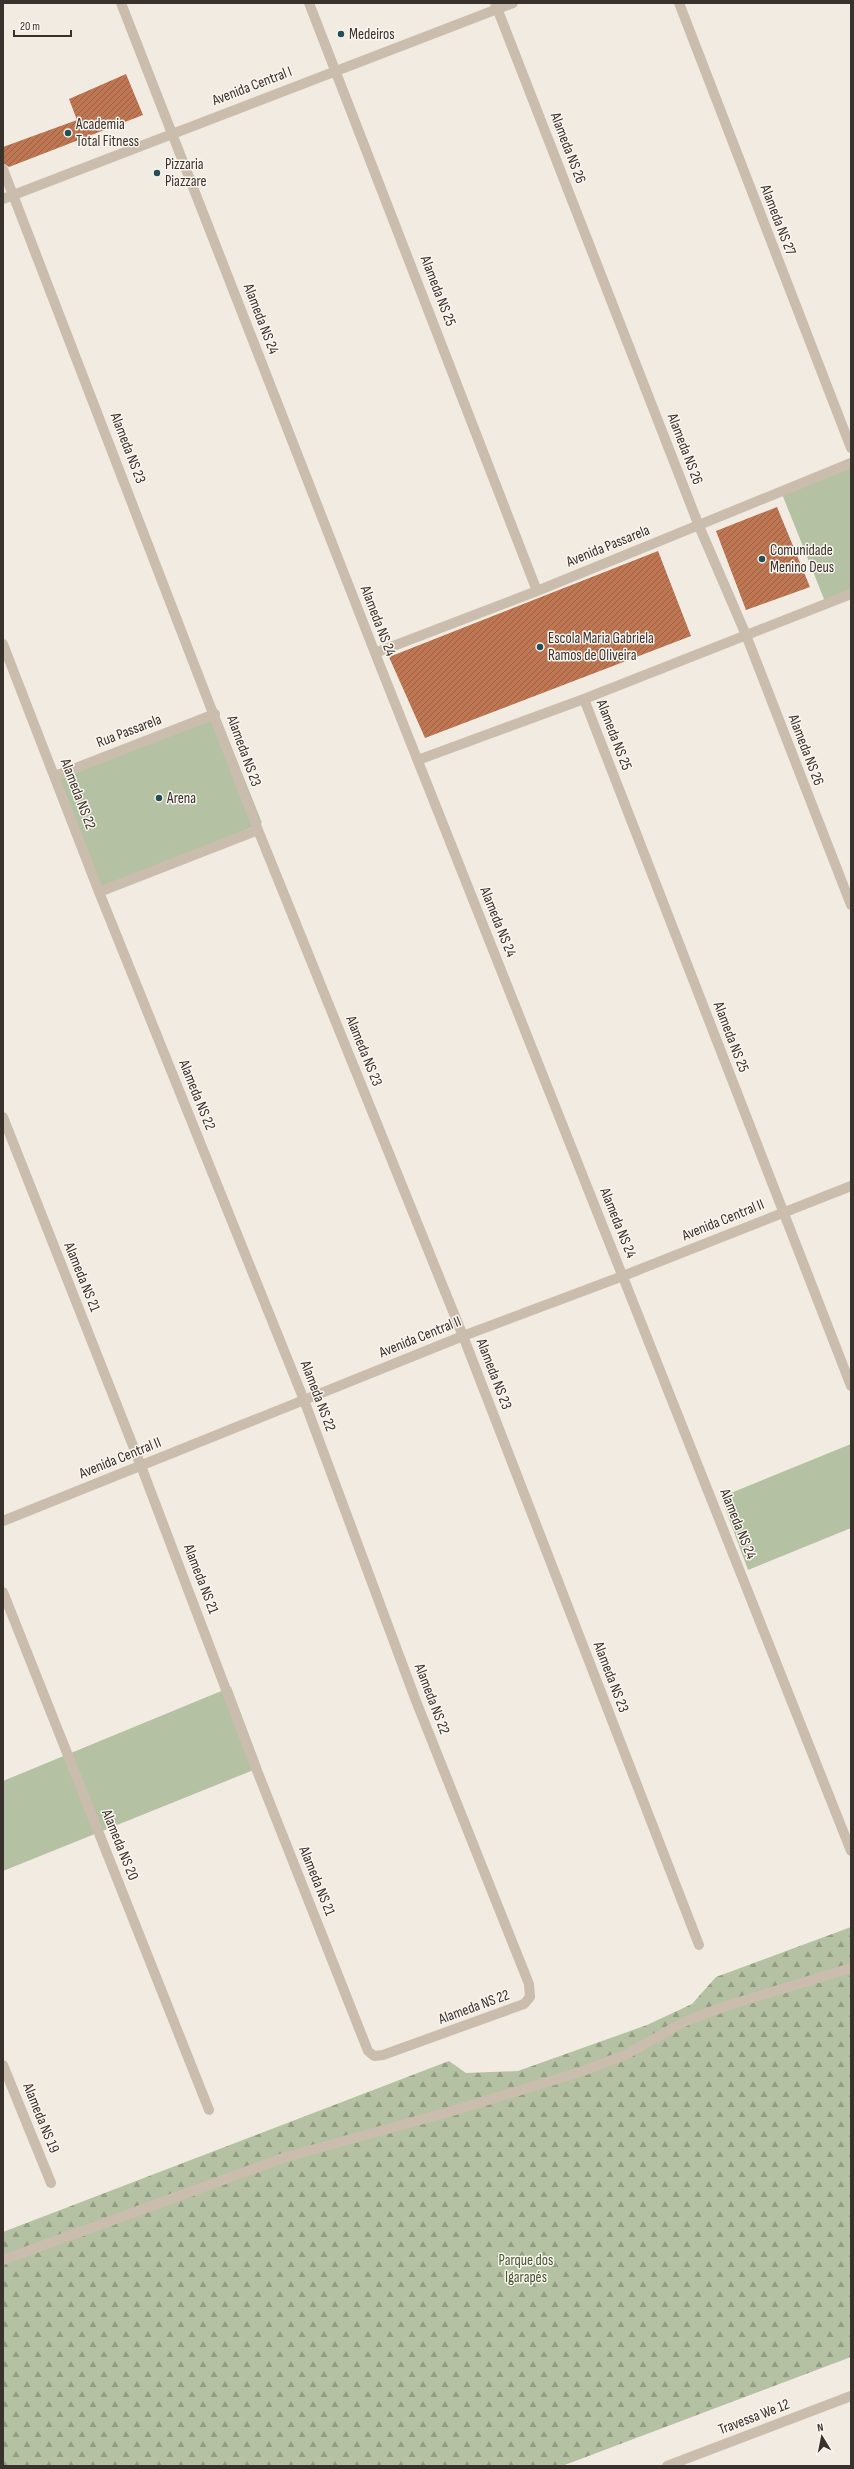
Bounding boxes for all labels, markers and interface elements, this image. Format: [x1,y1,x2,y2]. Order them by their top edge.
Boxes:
scale bar [14,12,71,38]
text: 20 m [20,19,40,34]
place label: Medeiros [349,25,395,44]
marker: Medeiros [336,29,346,39]
street label: Avenida Central I [208,62,295,110]
street label: Alameda NS 26 [545,109,590,186]
place label: Academia Total Fitness [75,115,139,151]
marker: Academia Total Fitness [63,128,73,138]
place label: Pizzaria Piazzare [165,155,207,191]
marker: Pizzaria Piazzare [152,168,162,178]
street label: Alameda NS 27 [756,181,800,258]
street label: Alameda NS 25 [416,252,460,329]
street label: Alameda NS 24 [238,280,283,357]
street label: Alameda NS 23 [105,409,150,486]
street label: Alameda NS 26 [662,410,707,487]
street label: Avenida Passarela [562,521,653,572]
place label: Comunidade Menino Deus [770,541,834,577]
marker: Comunidade Menino Deus [757,554,767,564]
street label: Alameda NS 24 [355,582,400,659]
place label: Escola Maria Gabriela Ramos de Oliveira [548,629,654,665]
marker: Escola Maria Gabriela Ramos de Oliveira [535,642,545,652]
street label: Alameda NS 25 [592,696,636,773]
street label: Rua Passarela [94,710,164,752]
street label: Alameda NS 26 [783,711,828,788]
street label: Alameda NS 23 [222,712,266,789]
street label: Alameda NS 22 [55,755,100,832]
place label: Arena [166,789,196,808]
marker: Arena [154,793,164,803]
street label: Alameda NS 24 [475,883,521,960]
street label: Alameda NS 25 [709,998,753,1075]
street label: Alameda NS 23 [341,1012,387,1089]
street label: Alameda NS 22 [174,1056,220,1133]
street label: Alameda NS 24 [595,1184,641,1261]
street label: Avenida Central II [678,1195,767,1245]
street label: Alameda NS 21 [59,1239,105,1315]
street label: Avenida Central II [375,1312,464,1362]
street label: Alameda NS 23 [471,1335,516,1412]
street label: Alameda NS 22 [295,1357,340,1434]
street label: Avenida Central II [75,1433,164,1483]
street label: Alameda NS 24 [715,1485,761,1562]
street label: Alameda NS 21 [179,1540,223,1617]
street label: Alameda NS 23 [588,1638,633,1715]
street label: Alameda NS 22 [409,1660,454,1737]
street label: Alameda NS 20 [97,1806,143,1883]
street label: Alameda NS 21 [294,1843,340,1919]
street label: Alameda NS 22 [435,1985,512,2029]
street label: Alameda NS 19 [18,2079,64,2156]
park label: Parque dos Igarapés [499,2251,553,2287]
street label: Travessa We 12 [716,2395,792,2439]
north arrow [802,2417,842,2457]
text: N [816,2421,824,2435]

